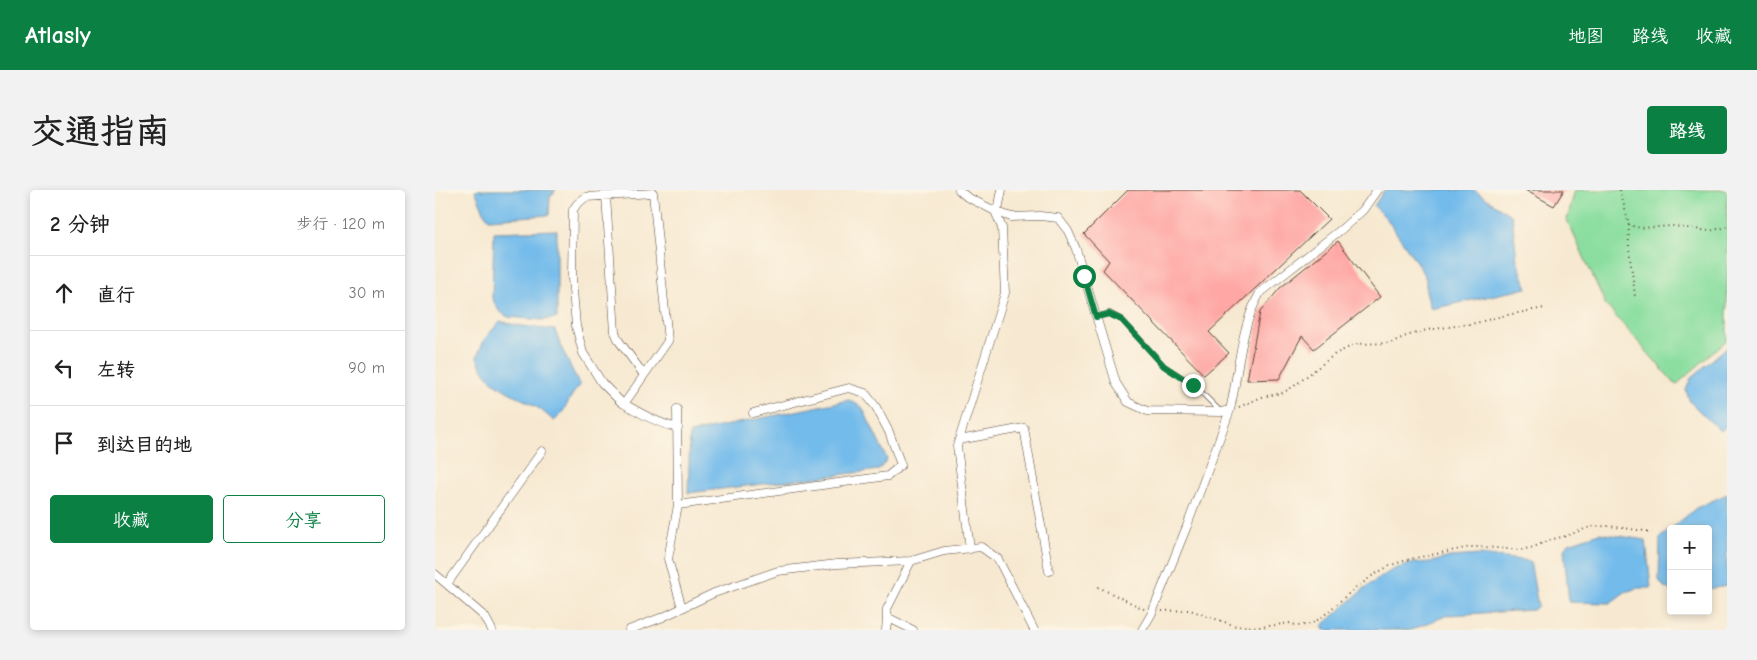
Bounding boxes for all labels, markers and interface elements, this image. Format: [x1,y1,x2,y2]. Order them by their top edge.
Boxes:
text: Atlasly [25,21,91,49]
text: 地图 [1568,26,1604,47]
text: 路线 [1632,26,1668,47]
text: 收藏 [1696,26,1732,47]
button: 路线 [1647,106,1727,154]
text: 交通指南 [30,111,170,152]
text: 2 分钟 [50,212,110,236]
text: 步行 · 120 m [296,215,385,233]
route start [1073,265,1096,288]
icon: ahead [50,279,78,307]
text: 直行 [97,284,135,306]
text: 30 m [349,284,385,302]
icon: left [50,354,78,382]
text: 左转 [97,359,135,381]
text: 90 m [348,359,385,377]
route end [1182,374,1205,397]
icon: arrive [50,429,78,457]
text: 到达目的地 [97,434,192,456]
button: 收藏 [50,495,213,543]
button: 分享 [223,495,385,543]
map controls [1667,525,1712,615]
button: + [1667,525,1712,570]
button: − [1667,570,1712,615]

